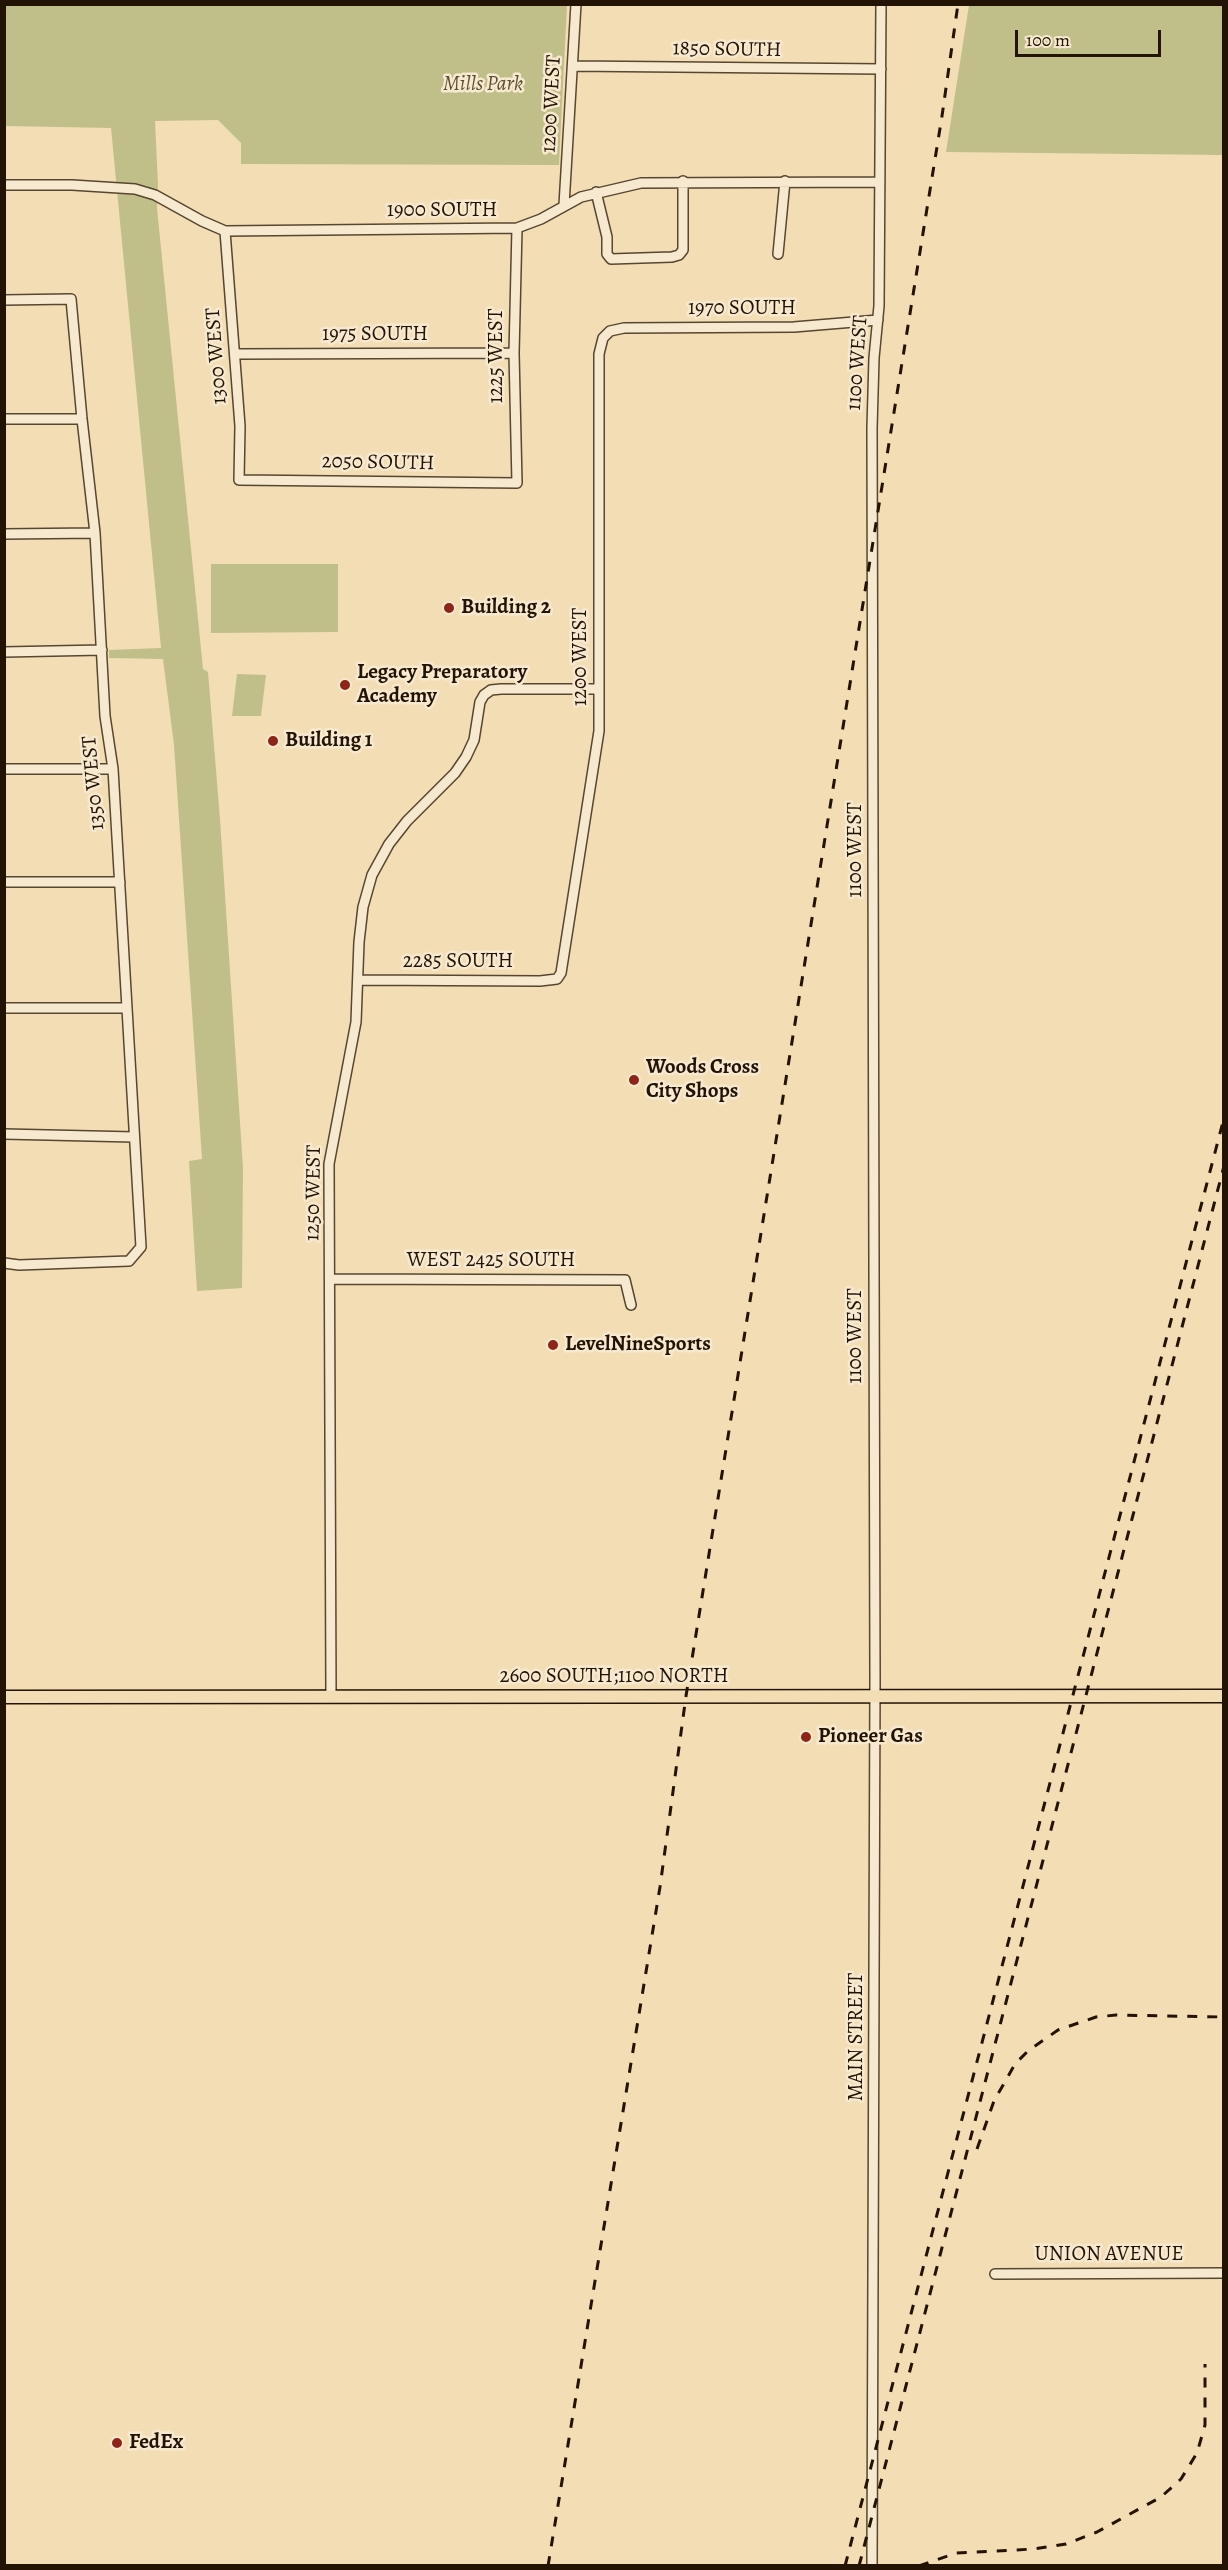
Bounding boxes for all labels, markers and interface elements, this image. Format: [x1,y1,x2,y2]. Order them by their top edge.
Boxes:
scale bar [1018,18,1164,56]
text: 100 m [1026,28,1070,52]
street label: 1850 SOUTH [672,36,782,64]
street label: 1200 WEST [537,54,567,154]
park label: Mills Park [443,72,523,98]
street label: 1900 SOUTH [387,198,497,224]
street label: 1970 SOUTH [688,296,796,322]
street label: 1300 WEST [201,307,233,405]
street label: 1225 WEST [484,309,510,403]
street label: 1100 WEST [842,314,874,412]
street label: 1975 SOUTH [322,322,428,348]
street label: 2050 SOUTH [321,449,435,477]
place label: Building 2 [461,595,551,621]
marker: Building 2 [442,601,456,615]
street label: 1200 WEST [568,608,594,706]
place label: Legacy Preparatory Academy [357,660,527,710]
marker: Legacy Preparatory Academy [338,678,352,692]
place label: Building 1 [285,728,372,754]
marker: Building 1 [266,734,280,748]
street label: 1350 WEST [77,735,111,831]
street label: 1100 WEST [843,802,869,898]
street label: 2285 SOUTH [403,949,513,975]
place label: Woods Cross City Shops [646,1055,759,1105]
marker: Woods Cross City Shops [627,1073,641,1087]
street label: 1250 WEST [301,1145,327,1241]
street label: WEST 2425 SOUTH [407,1248,575,1274]
street label: 1100 WEST [843,1288,869,1384]
place label: LevelNineSports [565,1332,711,1358]
marker: LevelNineSports [546,1338,560,1352]
street label: 2600 SOUTH;1100 NORTH [499,1664,729,1690]
place label: Pioneer Gas [818,1724,923,1750]
marker: Pioneer Gas [799,1730,813,1744]
street label: MAIN STREET [844,1973,870,2101]
street label: UNION AVENUE [1034,2242,1184,2268]
place label: FedEx [129,2430,183,2456]
marker: FedEx [110,2436,124,2450]

